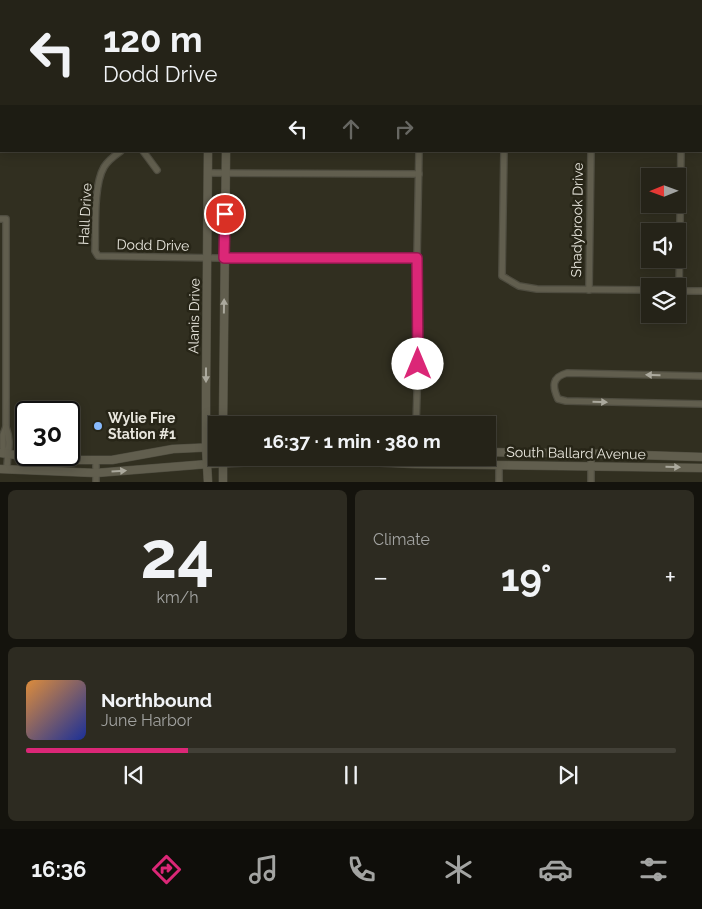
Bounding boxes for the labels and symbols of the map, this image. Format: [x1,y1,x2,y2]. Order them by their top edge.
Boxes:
street label: Shadybrook Drive [568,162,586,278]
north arrow [641,168,686,212]
street label: Hall Drive [75,183,95,245]
pin [204,193,246,235]
street label: Dodd Drive [116,236,190,254]
street label: Alanis Drive [185,278,203,354]
one-way arrow [220,298,228,314]
position arrow [391,337,443,389]
one-way arrow [202,367,210,383]
one-way arrow [645,371,661,379]
one-way arrow [592,398,608,406]
speed limit sign: 30 [15,401,80,466]
place label: Wylie Fire Station #1 [108,410,176,442]
marker: Wylie Fire Station #1 [92,420,104,432]
street label: South Ballard Avenue [506,444,646,462]
one-way arrow [665,463,681,471]
one-way arrow [111,467,127,475]

